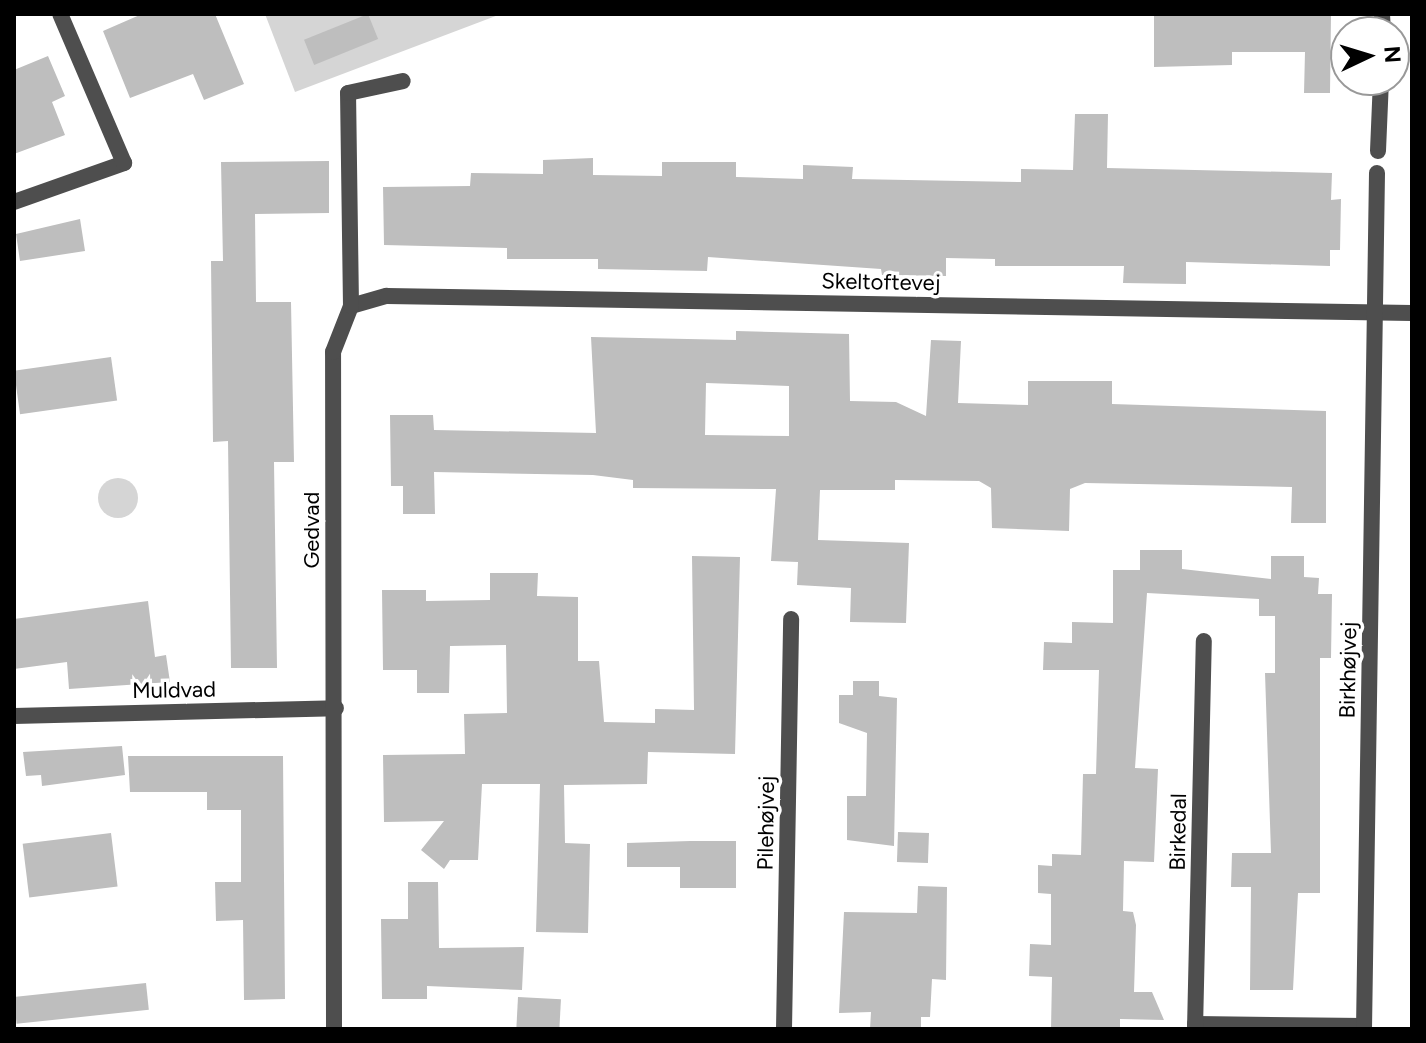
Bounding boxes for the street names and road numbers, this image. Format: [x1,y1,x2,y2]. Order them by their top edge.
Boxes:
street label: Skeltoftevej [821,268,941,296]
street label: Gedvad [299,492,325,568]
street label: Birkhøjvej [1334,621,1362,719]
street label: Muldvad [132,676,216,704]
street label: Pilehøjvej [752,775,780,871]
street label: Birkedal [1164,793,1192,871]

